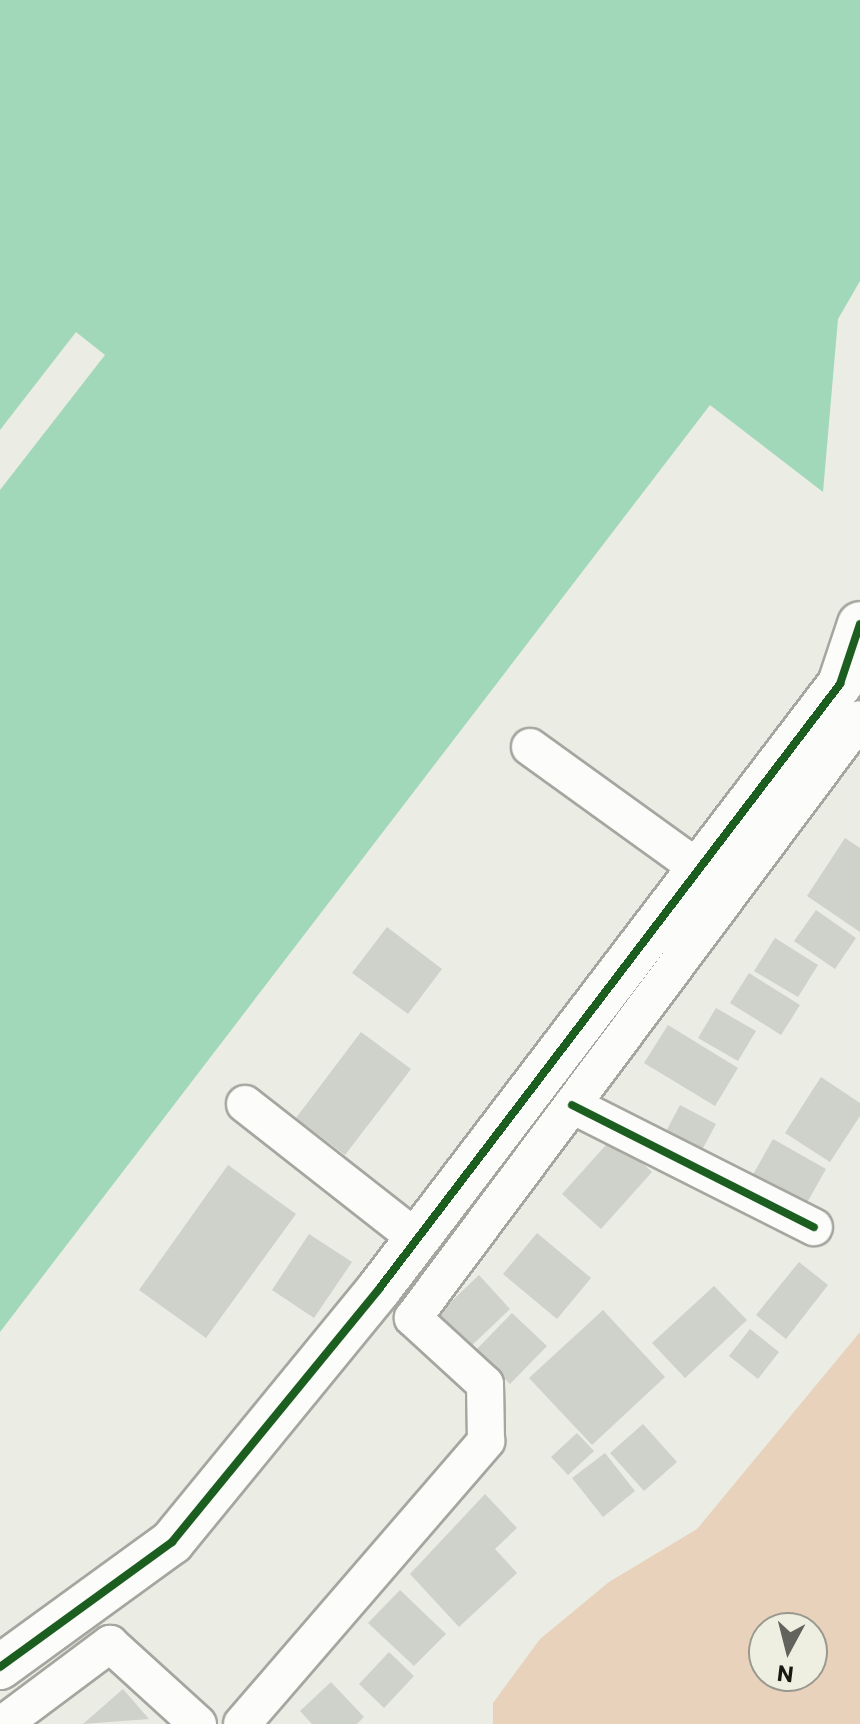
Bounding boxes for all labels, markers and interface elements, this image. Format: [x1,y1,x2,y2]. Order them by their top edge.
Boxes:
north arrow [748,1612,828,1692]
text: N [775,1660,795,1689]

